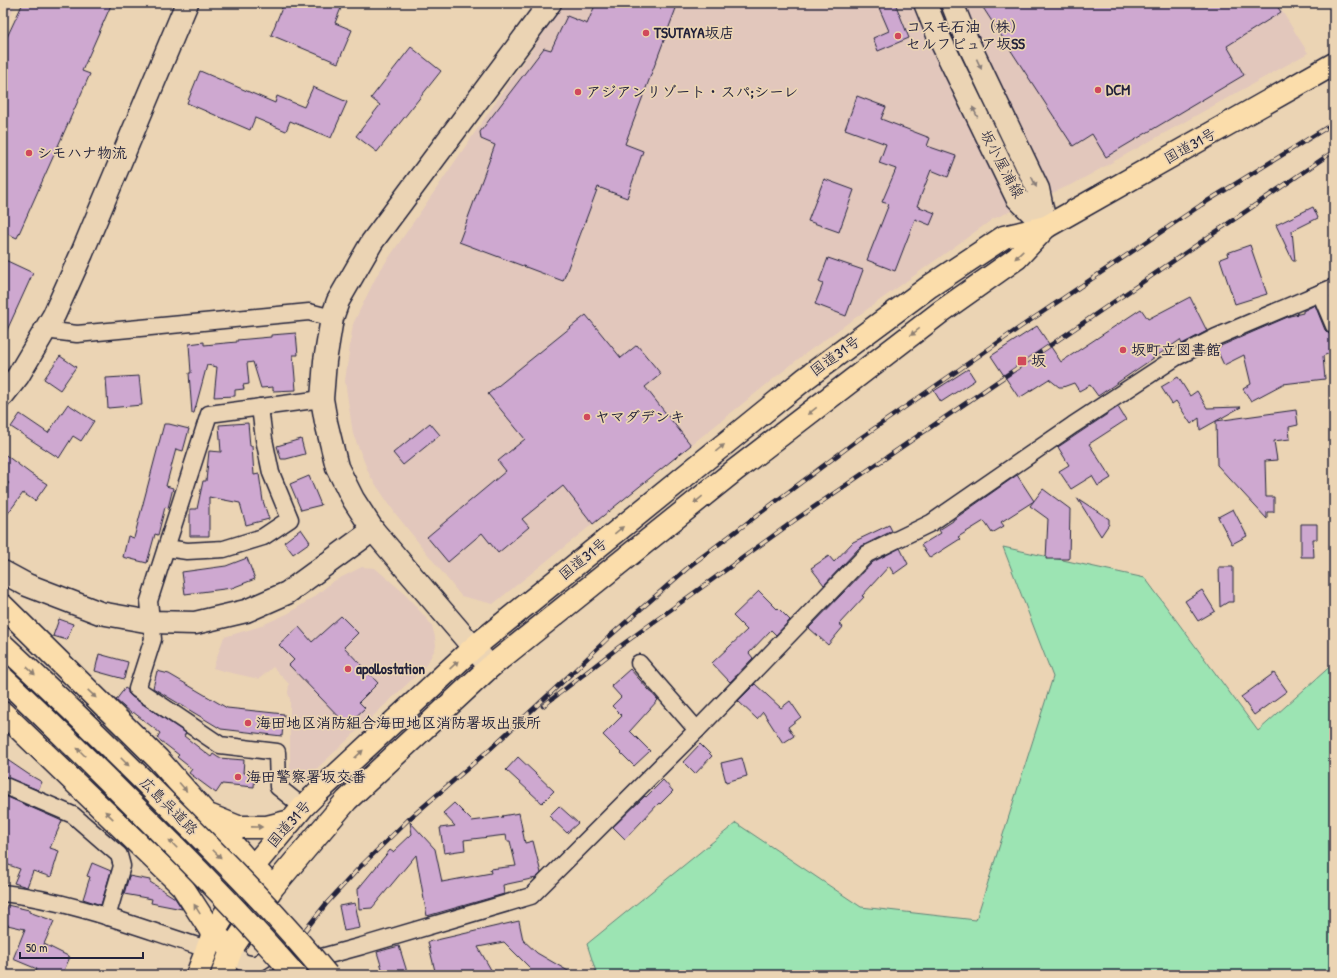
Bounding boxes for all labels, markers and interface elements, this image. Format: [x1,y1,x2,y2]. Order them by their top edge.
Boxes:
place label: コスモ石油（株） セルフピュア坂SS [906,16,1025,54]
place label: TSUTAYA坂店 [653,22,734,43]
marker: TSUTAYA坂店 [641,28,651,38]
marker: コスモ石油（株） セルフピュア坂SS [893,31,903,41]
one-way arrow [976,59,982,70]
place label: DCM [1106,79,1130,100]
place label: アジアンリゾート・スパ;シーレ [586,81,798,102]
marker: DCM [1093,85,1103,95]
marker: アジアンリゾート・スパ;シーレ [573,87,583,97]
one-way arrow [972,106,978,118]
street label: 国道31号 [1160,123,1220,169]
street label: 坂小屋浦線 [976,126,1029,202]
place label: シモハナ物流 [37,142,127,163]
marker: シモハナ物流 [24,148,34,158]
one-way arrow [1031,176,1037,187]
one-way arrow [1014,250,1024,260]
one-way arrow [909,328,920,336]
street label: 国道31号 [805,330,864,381]
place label: 坂町立図書館 [1131,339,1221,360]
marker: 坂町立図書館 [1118,345,1128,355]
place label: 坂 [1031,350,1046,371]
marker: 坂 [1016,355,1028,367]
place label: ヤマダデンキ [595,406,685,427]
one-way arrow [806,407,817,416]
marker: ヤマダデンキ [582,412,592,422]
one-way arrow [715,443,726,452]
one-way arrow [692,496,703,504]
one-way arrow [614,525,625,534]
street label: 国道31号 [554,532,612,585]
place label: apollostation [356,658,425,680]
one-way arrow [449,661,459,670]
marker: apollostation [343,664,353,674]
one-way arrow [26,667,37,676]
one-way arrow [87,689,97,699]
place label: 海田地区消防組合海田地区消防署坂出張所 [256,712,541,733]
marker: 海田地区消防組合海田地区消防署坂出張所 [243,718,253,728]
one-way arrow [76,747,86,757]
one-way arrow [354,749,364,759]
one-way arrow [120,757,130,767]
place label: 海田警察署坂交番 [246,766,366,787]
street label: 広島呉道路 [135,772,203,840]
marker: 海田警察署坂交番 [233,772,243,782]
one-way arrow [178,782,187,792]
street label: 国道31号 [262,795,315,852]
one-way arrow [104,810,114,820]
one-way arrow [251,824,264,830]
one-way arrow [168,839,178,849]
one-way arrow [212,849,222,859]
one-way arrow [193,904,201,914]
scale bar [20,934,143,960]
text: 50 m [26,939,47,956]

